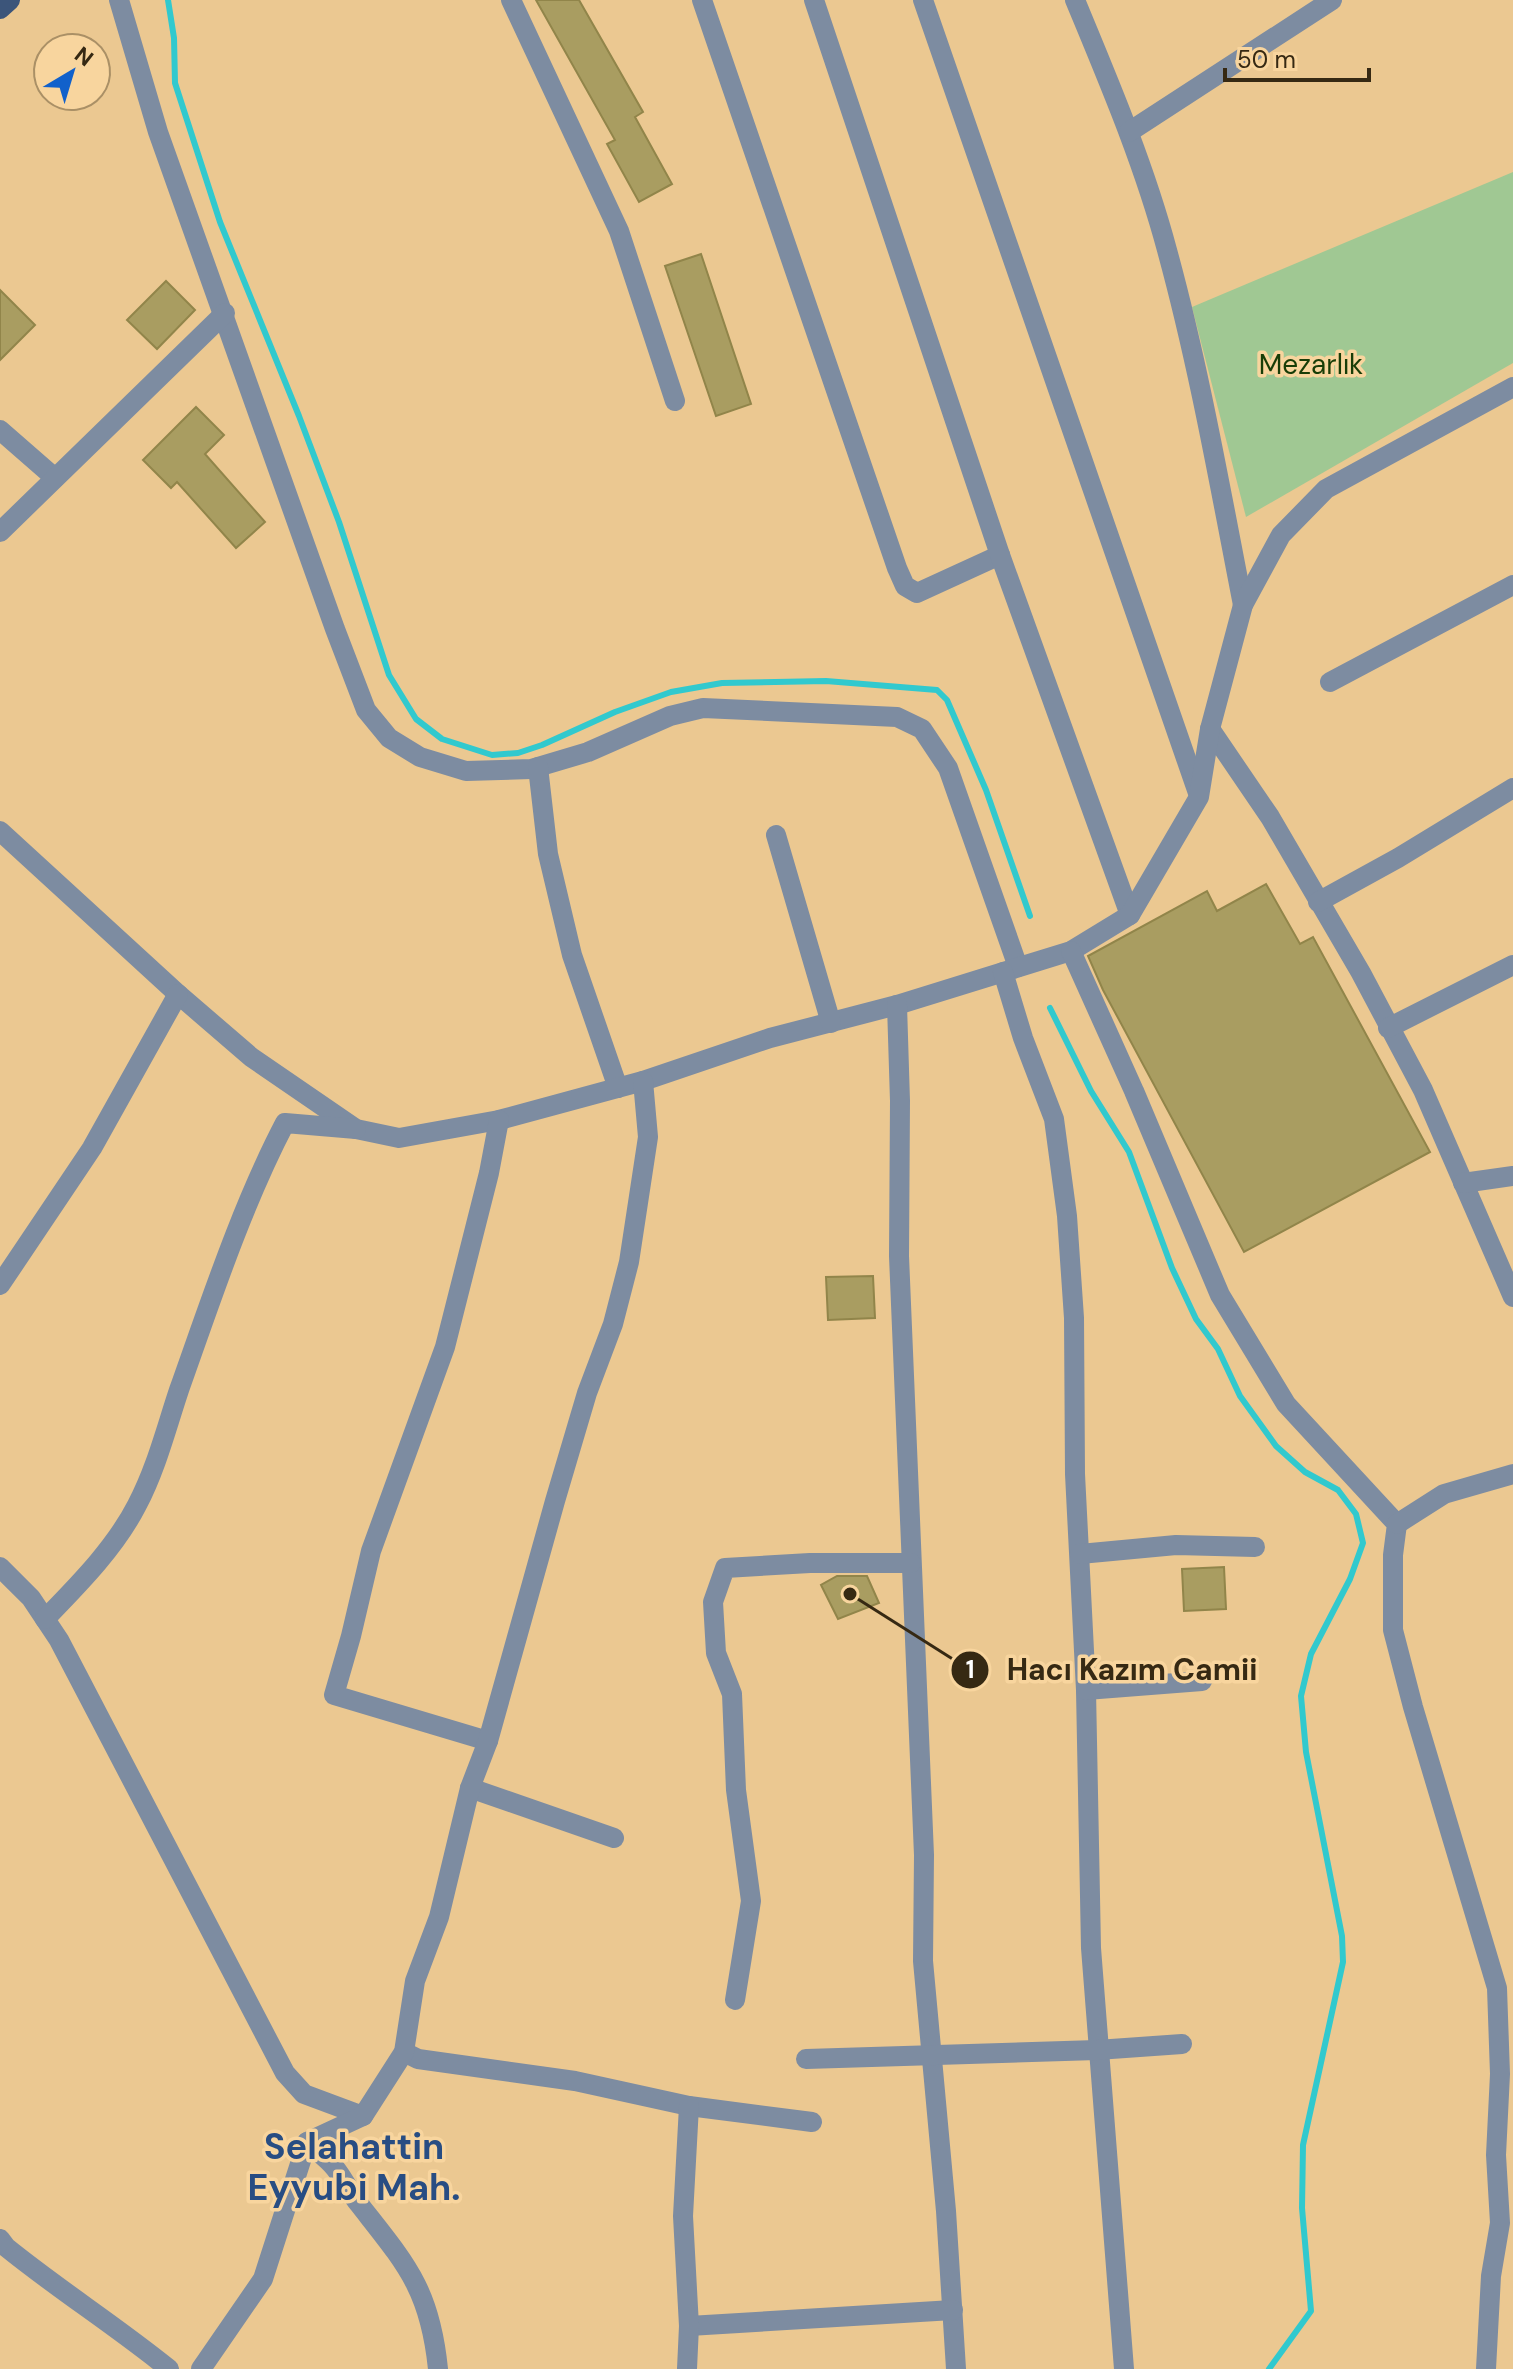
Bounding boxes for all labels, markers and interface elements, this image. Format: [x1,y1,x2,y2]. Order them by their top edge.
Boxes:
north arrow [32,32,112,112]
scale bar [1225,32,1369,82]
text: N [69,40,99,73]
text: 50 m [1237,44,1296,75]
park label: Mezarlık [1259,346,1363,383]
callout: Hacı Kazım Camii [950,1643,1273,1697]
text: Hacı Kazım Camii [1007,1650,1257,1689]
text: 1 [966,1654,974,1685]
district label: Selahattin Eyyubi Mah. [248,2123,460,2211]

